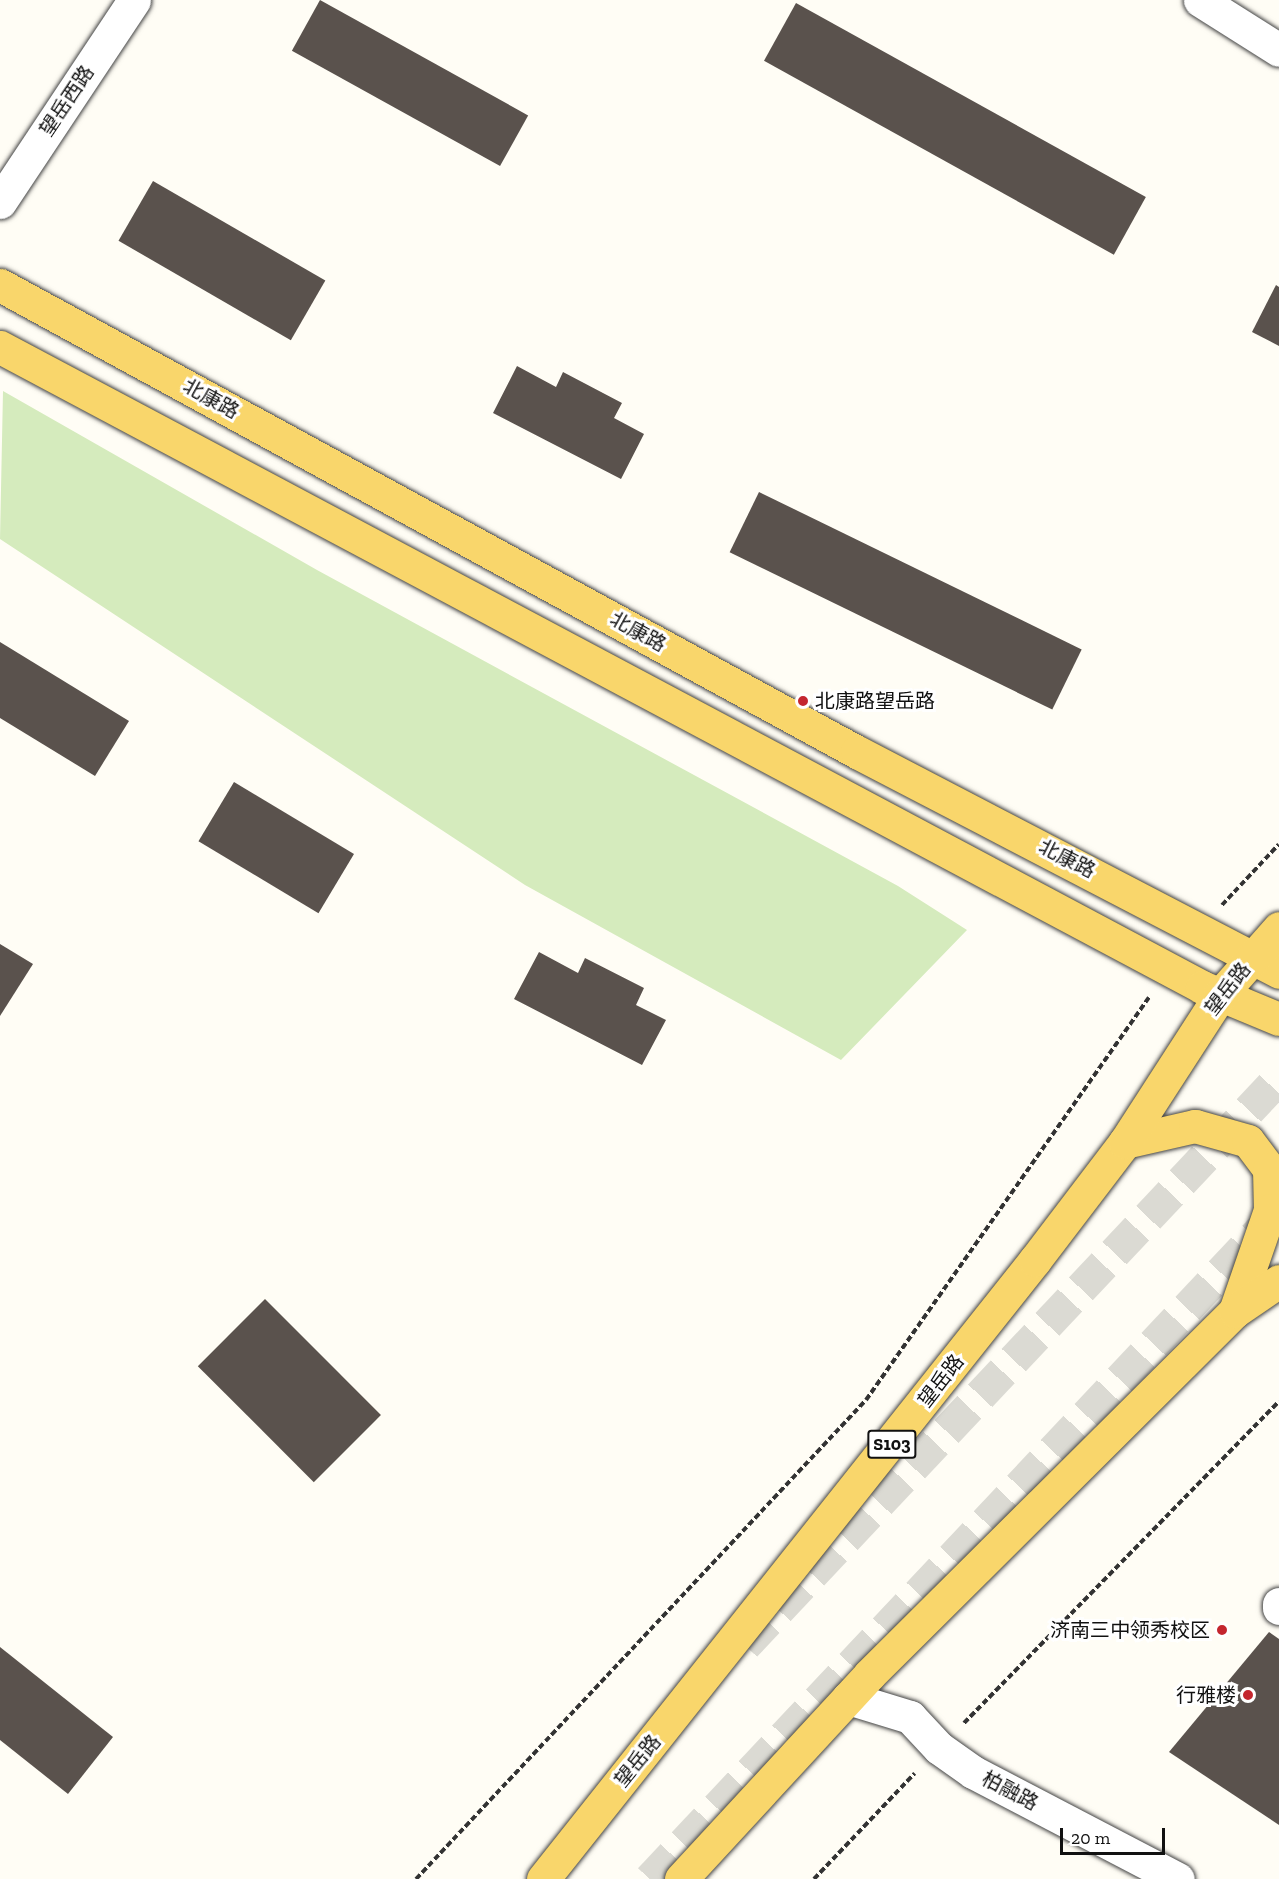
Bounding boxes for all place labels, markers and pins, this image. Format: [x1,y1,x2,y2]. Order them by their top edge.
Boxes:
place label: 北康路望岳路 [815,689,935,713]
marker: 北康路望岳路 [796,694,810,708]
place label: 济南三中领秀校区 [1050,1618,1210,1642]
marker: 济南三中领秀校区 [1215,1623,1229,1637]
place label: 行雅楼 [1176,1683,1236,1707]
marker: 行雅楼 [1241,1688,1255,1702]

